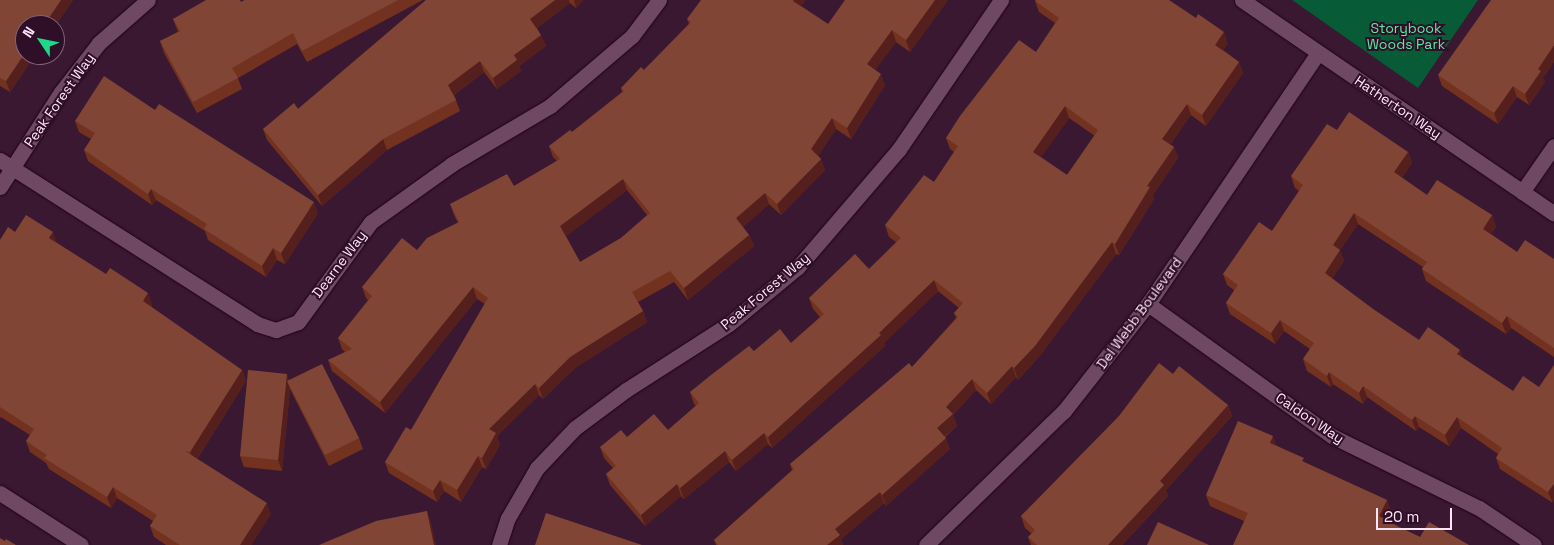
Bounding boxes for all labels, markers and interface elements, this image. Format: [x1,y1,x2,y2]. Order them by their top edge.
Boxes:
north arrow [15,15,65,65]
park label: Storybook Woods Park [1367,20,1445,52]
text: N [18,23,38,41]
street label: Peak Forest Way [20,50,98,150]
street label: Hatherton Way [1351,72,1445,142]
street label: Dearne Way [308,227,370,301]
street label: Peak Forest Way [717,249,813,333]
street label: Del Webb Boulevard [1093,254,1185,372]
street label: Caldon Way [1273,389,1347,447]
scale bar [1379,498,1455,530]
text: 20 m [1384,507,1419,526]

